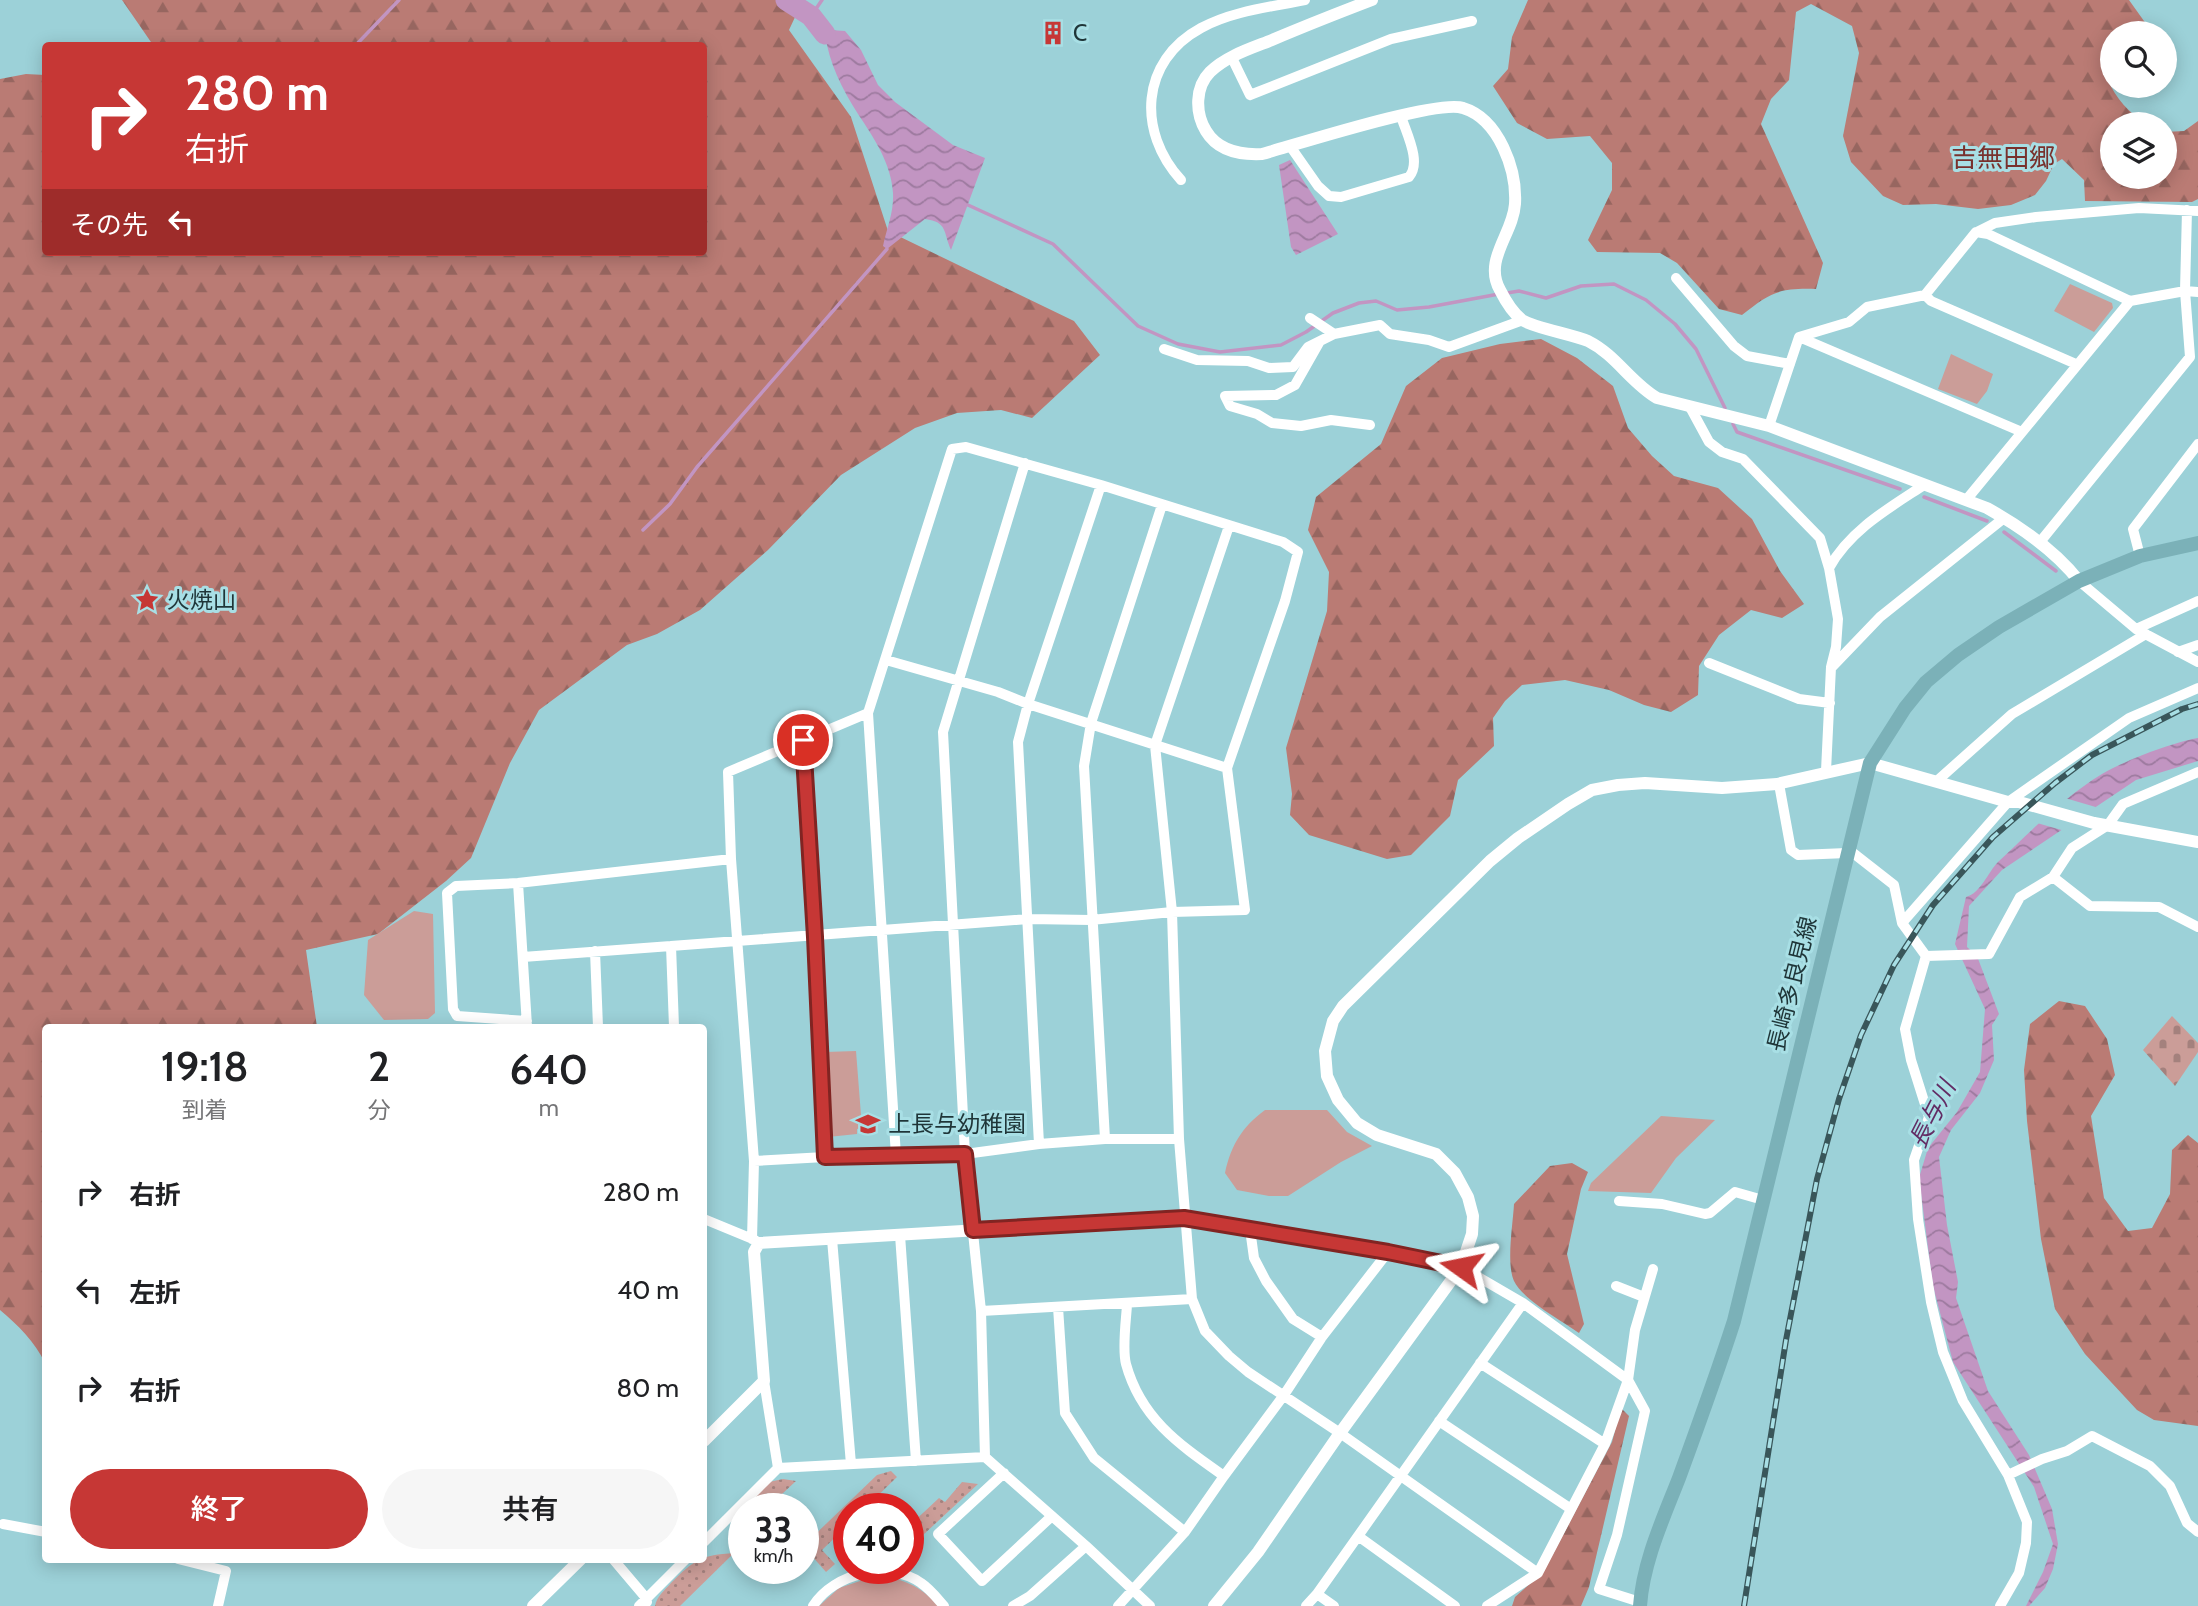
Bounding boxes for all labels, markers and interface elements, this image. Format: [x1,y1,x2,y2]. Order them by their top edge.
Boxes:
building icon: C [1039,19,1067,47]
place label: C [1073,19,1087,47]
map controls [2100,21,2177,189]
button: search [2100,21,2177,98]
text: 280 m [185,63,329,122]
icon: right [70,70,161,161]
button: layers [2100,112,2177,189]
text: 右折 [185,129,249,168]
district label: 吉無田郷 [1951,142,2055,174]
icon: left [162,203,200,241]
text: その先 [70,209,148,241]
place icon: 火焼山 [133,586,161,614]
place label: 火焼山 [167,586,236,614]
pin [773,710,833,770]
icon: arrive [784,721,822,759]
street label: 長崎多良見線 [1762,914,1822,1054]
text: 19:18 [161,1040,249,1092]
text: 2 [368,1040,390,1092]
text: 640 [509,1043,588,1095]
water label: 長与川 [1903,1073,1963,1153]
text: m [539,1094,559,1122]
text: 到着 [182,1096,228,1124]
text: 分 [368,1096,391,1124]
school or university icon: 上長与幼稚園 [854,1110,882,1138]
place label: 上長与幼稚園 [888,1110,1026,1138]
icon: right [70,1173,108,1211]
text: 280 m [603,1176,679,1208]
text: 右折 [129,1179,181,1211]
position arrow [1424,1230,1498,1304]
icon: left [70,1271,108,1309]
text: 40 m [617,1274,679,1306]
text: 左折 [129,1277,181,1309]
icon: right [70,1369,108,1407]
text: 80 m [616,1372,679,1404]
text: 右折 [129,1375,181,1407]
button: 終了 [70,1469,368,1549]
button: 共有 [382,1469,679,1549]
speed limit sign: 40 [833,1493,924,1584]
text: 33 [755,1508,792,1551]
text: km/h [754,1545,793,1567]

